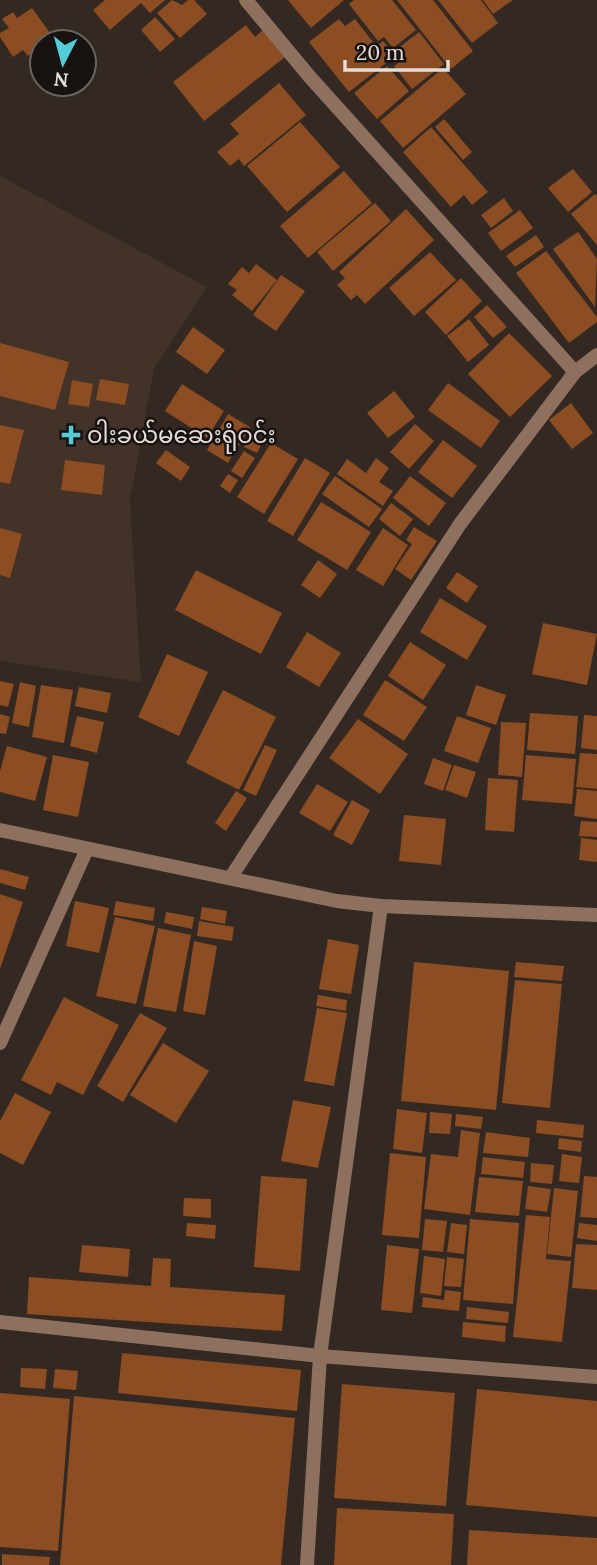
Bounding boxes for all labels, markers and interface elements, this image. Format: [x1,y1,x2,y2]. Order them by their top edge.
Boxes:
north arrow [28,28,98,98]
scale bar [345,28,448,72]
text: 20 m [356,39,405,66]
text: N [52,67,70,93]
place label: ဝါးခယ်မဆေးရုံဝင်း [87,419,276,454]
marker: ဝါးခယ်မဆေးရုံဝင်း [61,425,81,445]

